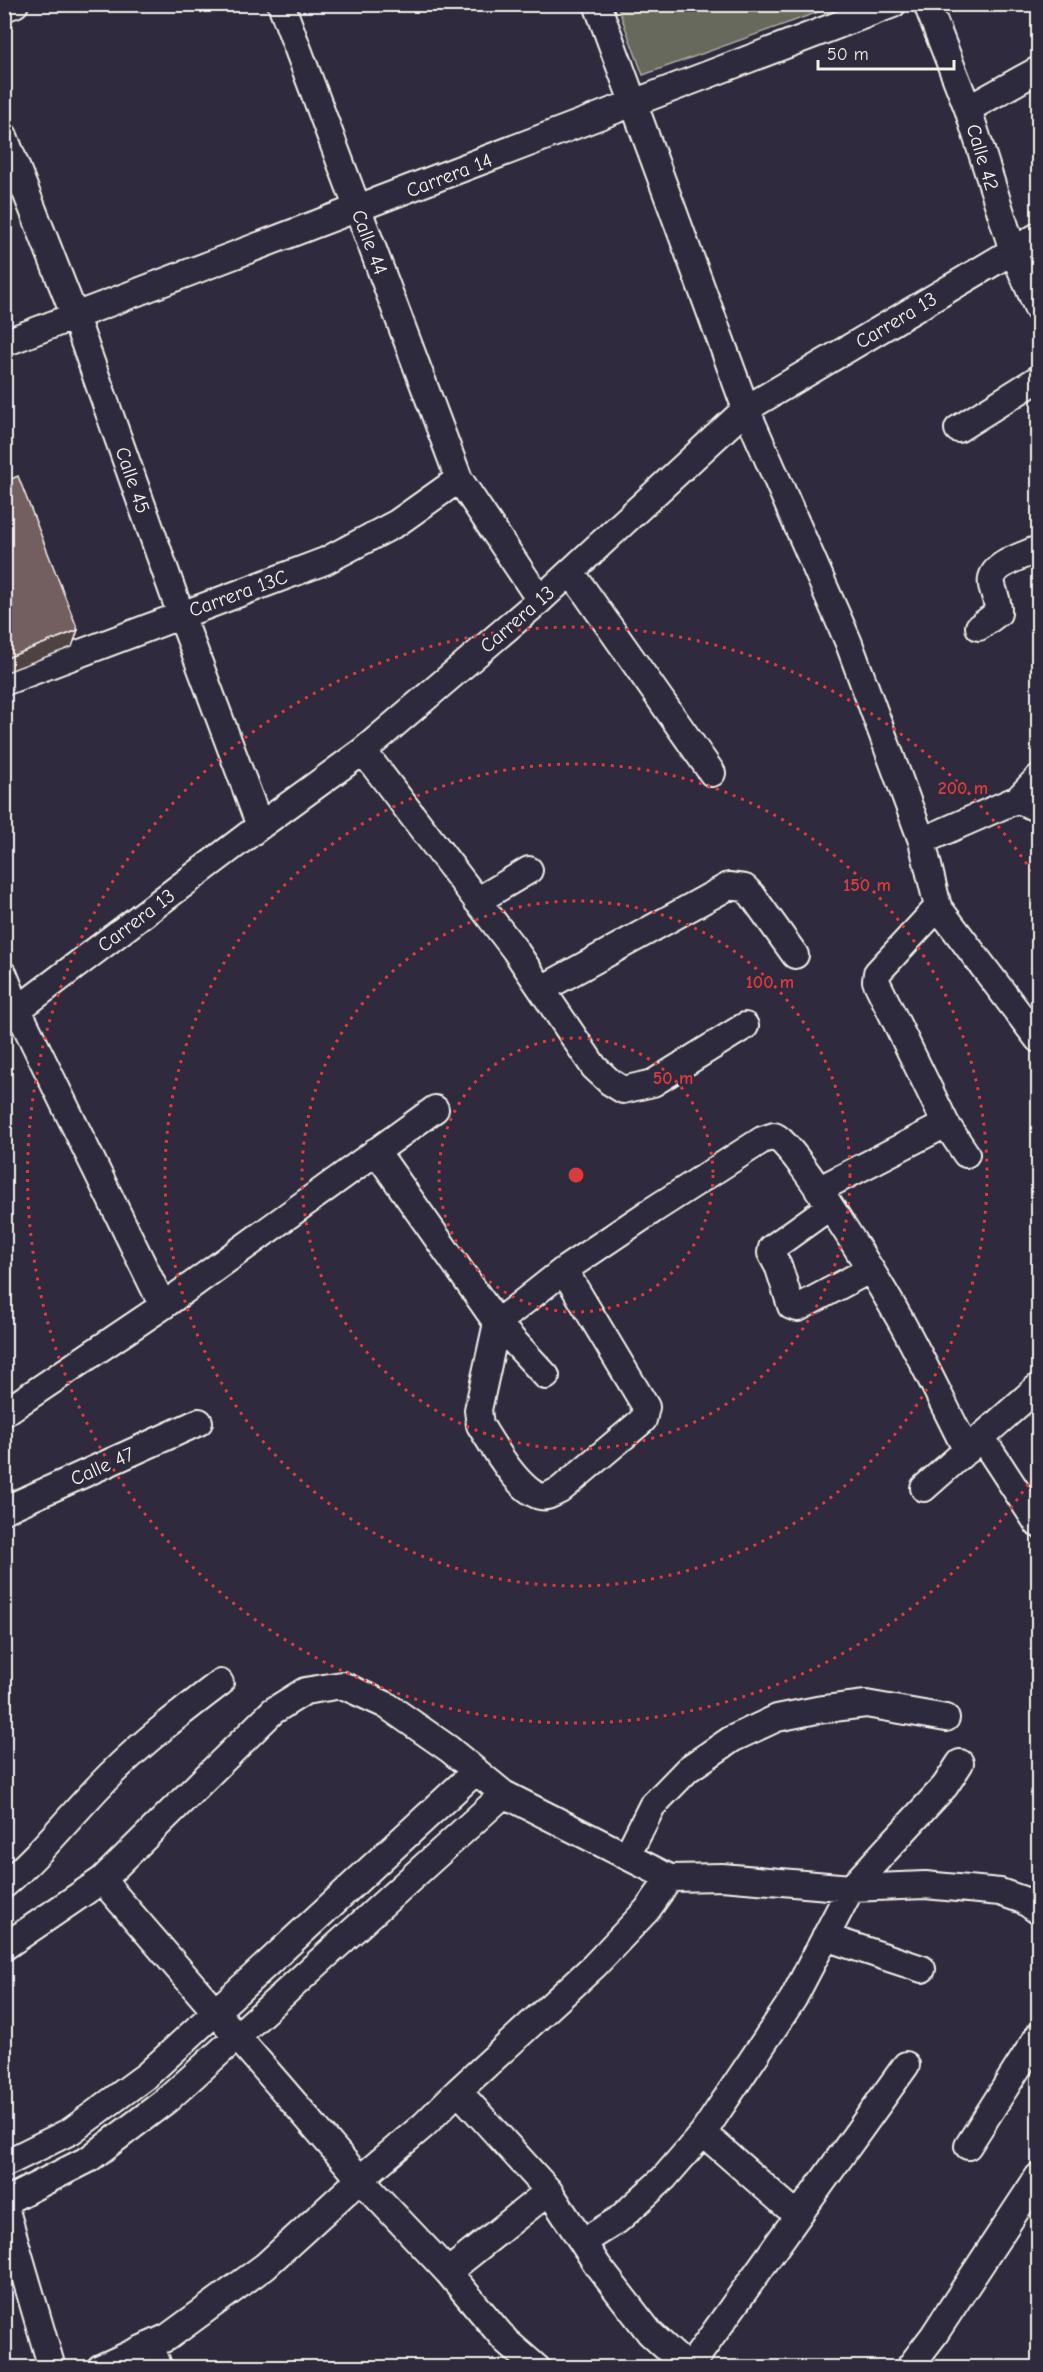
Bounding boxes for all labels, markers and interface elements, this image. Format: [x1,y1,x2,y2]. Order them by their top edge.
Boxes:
scale bar [818,33,954,71]
text: 50 m [827,44,869,65]
street label: Calle 42 [962,121,1003,193]
street label: Carrera 14 [403,149,495,202]
street label: Calle 44 [347,207,392,278]
street label: Carrera 13 [851,287,941,354]
street label: Calle 45 [110,444,155,516]
street label: Carrera 13C [186,565,290,622]
street label: Carrera 13 [476,581,559,658]
text: 200 m [938,778,988,799]
text: 150 m [843,875,891,896]
street label: Carrera 13 [93,884,179,957]
text: 100 m [746,972,794,993]
text: 50 m [653,1068,693,1089]
centre of rings [566,1165,586,1185]
street label: Calle 47 [67,1442,138,1491]

